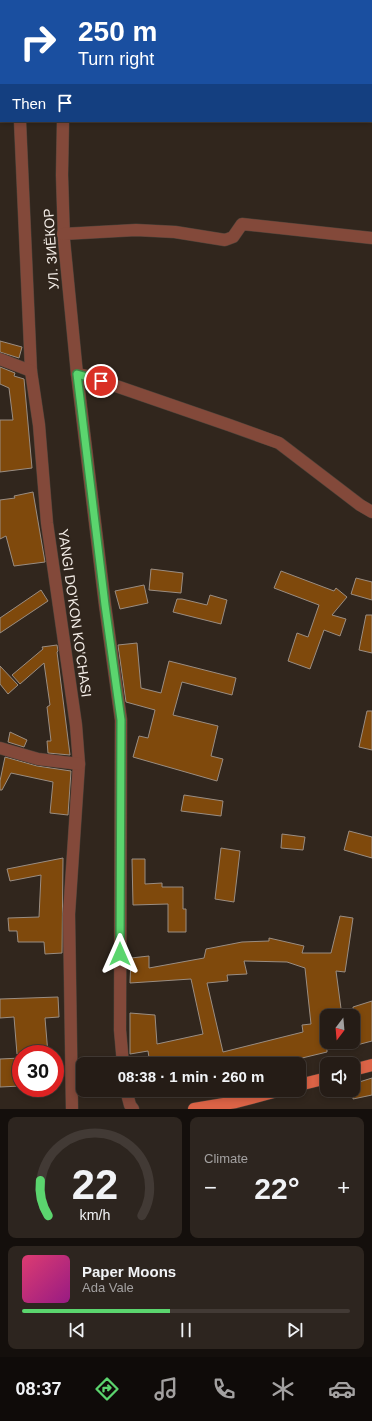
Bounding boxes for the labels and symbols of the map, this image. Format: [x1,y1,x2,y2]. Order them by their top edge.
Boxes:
street label: УЛ. ЗИЁКОР [40,208,62,290]
pin [84,364,118,398]
street label: YANGI DO'KON KO'CHASI [55,528,95,698]
position arrow [99,933,141,975]
north arrow [320,1009,360,1049]
speed limit sign: 30 [12,1045,64,1097]

